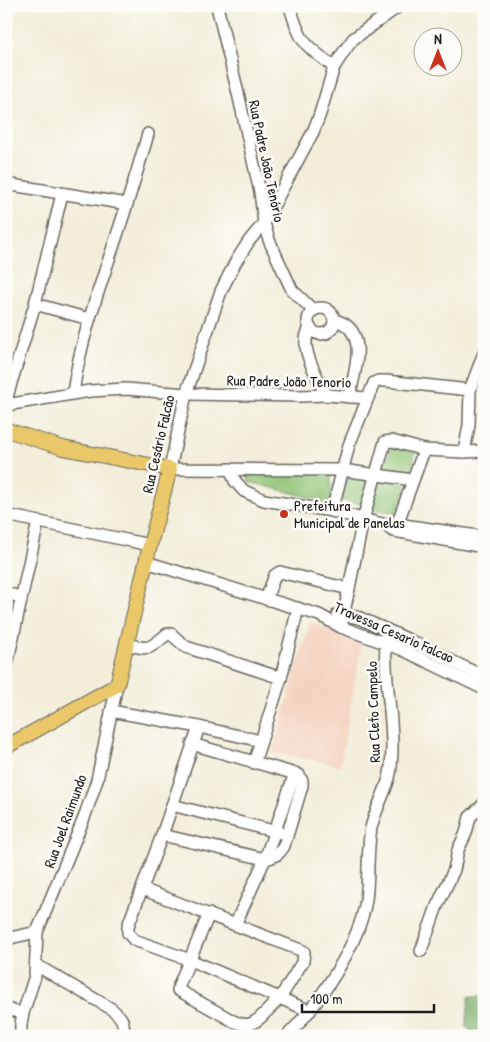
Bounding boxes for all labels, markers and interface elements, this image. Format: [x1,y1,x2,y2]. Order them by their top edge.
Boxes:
north arrow [412,28,462,78]
text: N [434,29,442,48]
street label: Rua Padre João Tenório [244,98,290,224]
street label: Rua Padre João Tenorio [227,369,351,393]
street label: Rua Cesário Falcão [137,393,179,495]
place label: Prefeitura Municipal de Panelas [294,495,405,533]
marker: Prefeitura Municipal de Panelas [278,508,290,520]
street label: Travessa Cesario Falcao [331,596,457,668]
street label: Rua Cleto Campelo [361,661,385,763]
street label: Rua Joel Raimundo [38,771,92,871]
scale bar [302,982,435,1014]
text: 100 m [310,988,343,1009]

